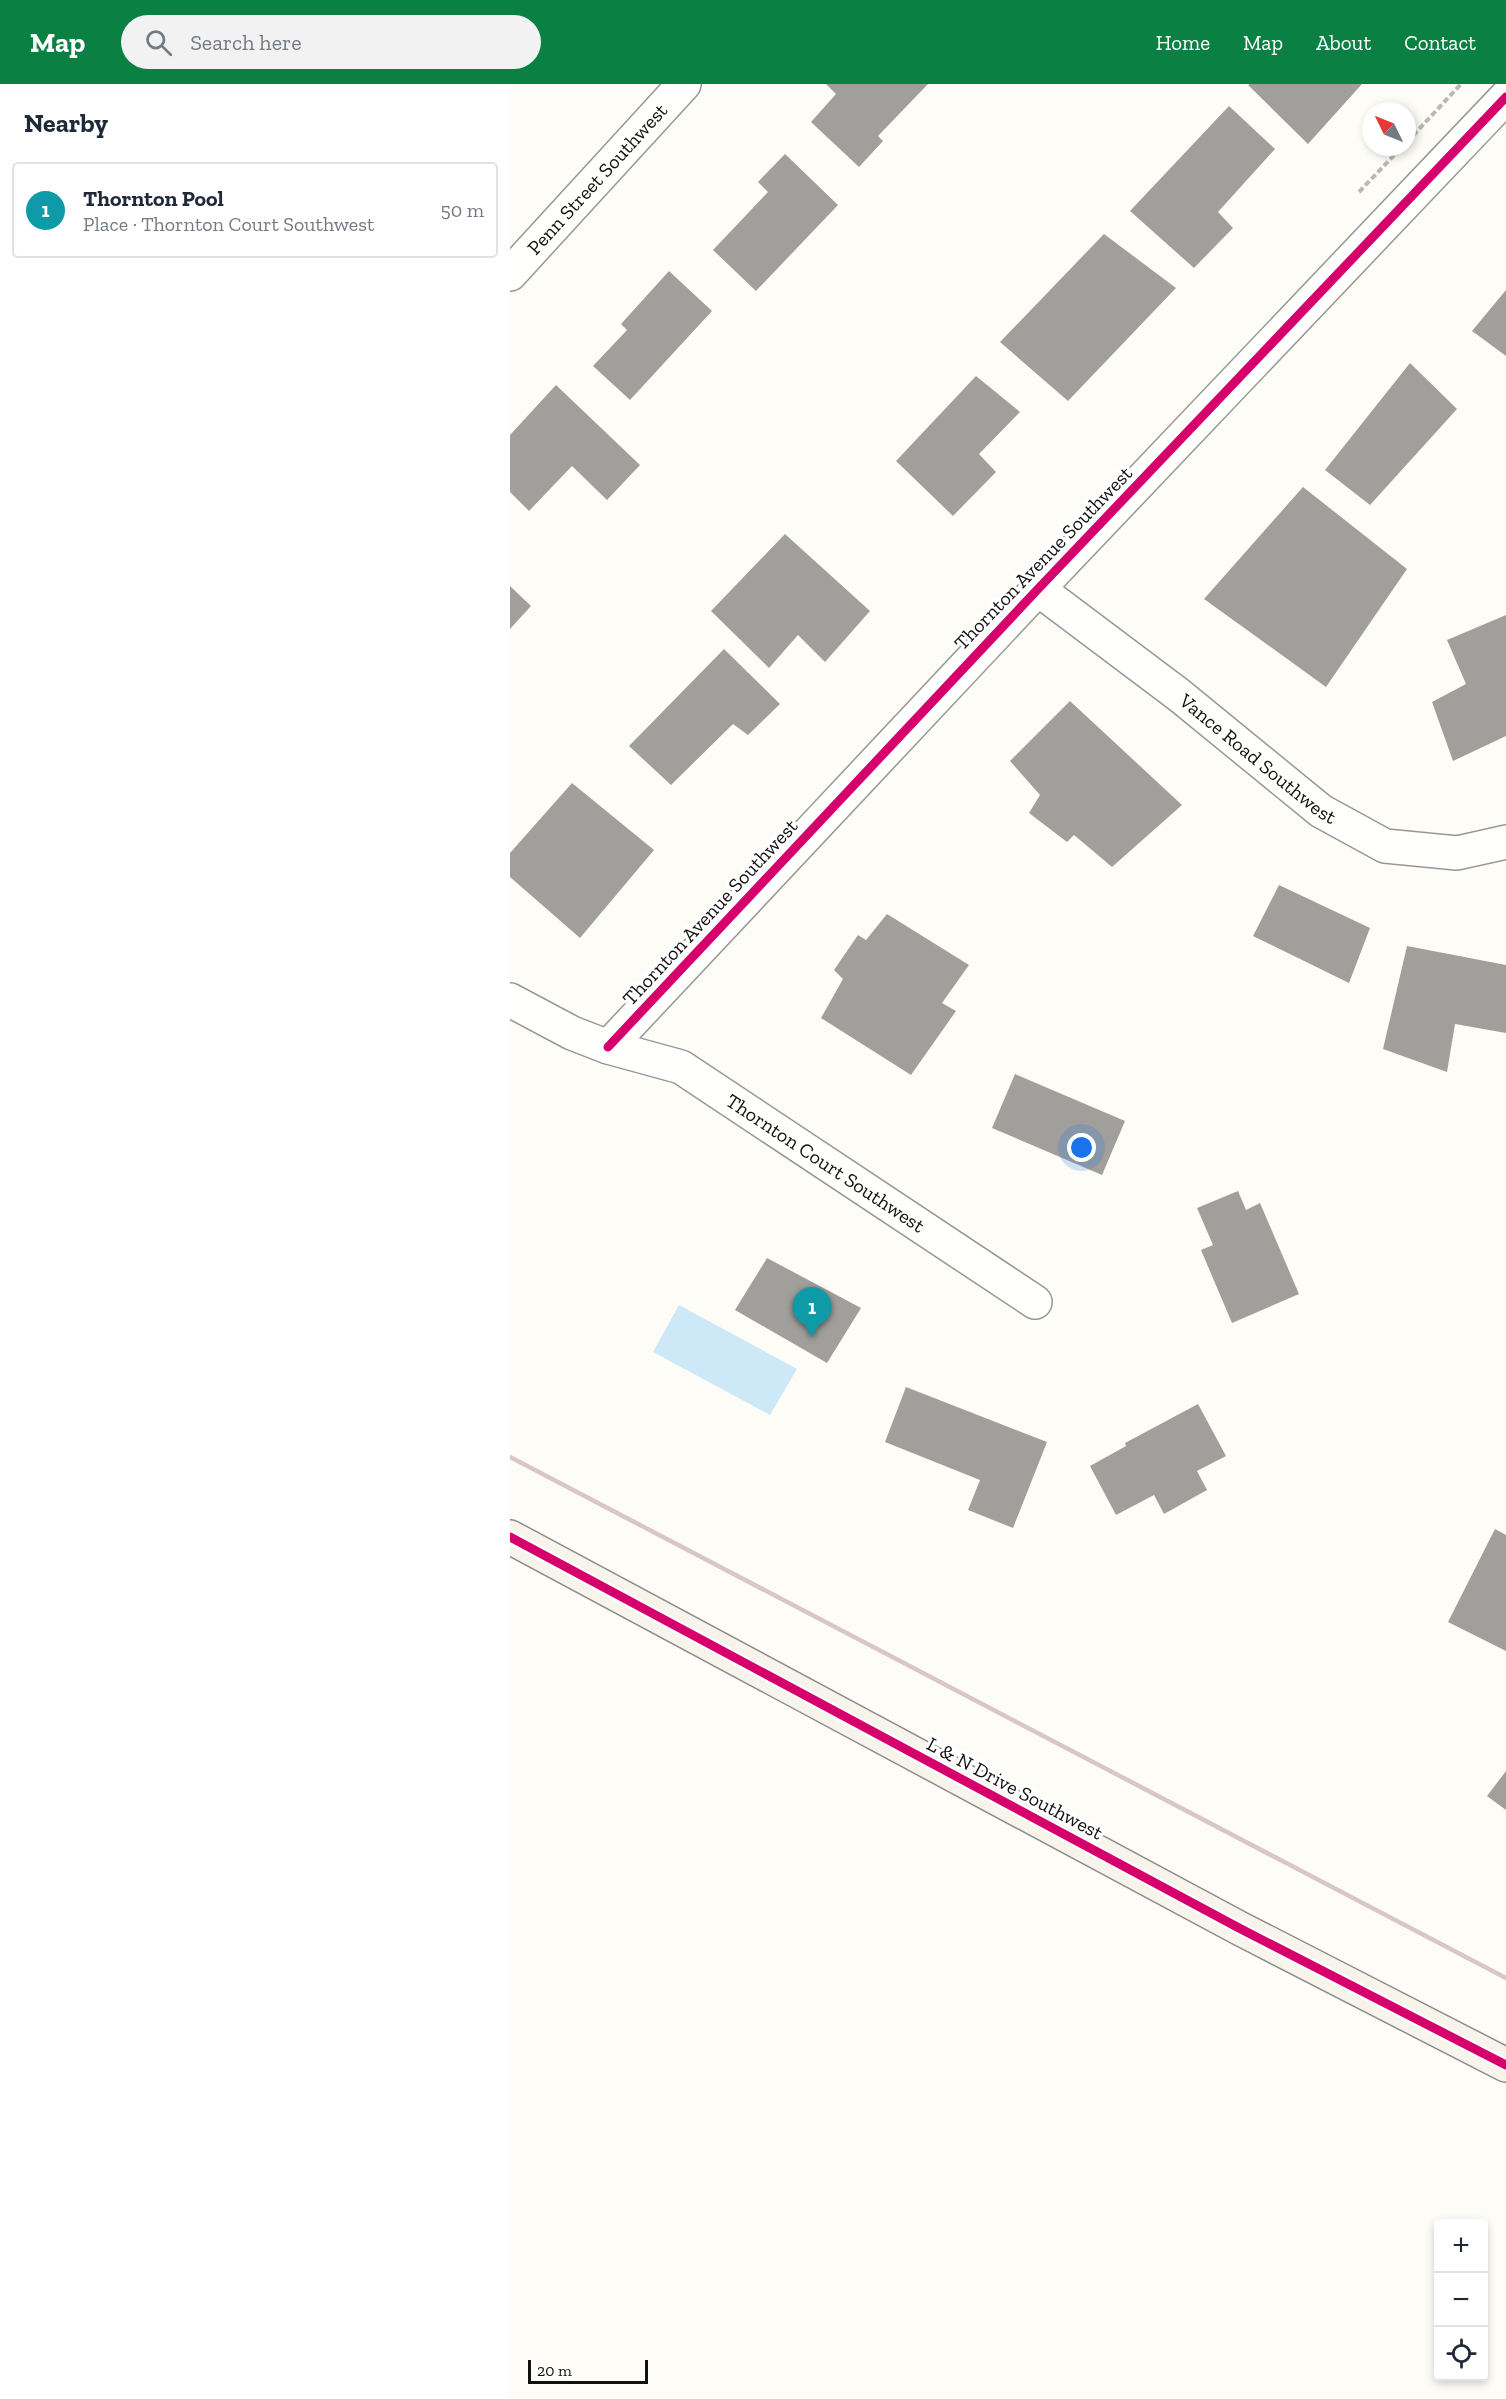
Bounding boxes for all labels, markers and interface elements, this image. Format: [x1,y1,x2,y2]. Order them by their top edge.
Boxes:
search box [121,15,541,69]
text: Map [30,26,85,59]
icon: search [142,26,175,59]
text: Search here [190,29,302,56]
text: Home [1156,30,1210,55]
text: Map [1243,30,1283,55]
text: About [1316,30,1371,55]
text: Contact [1404,30,1476,55]
street label: Penn Street Southwest [522,98,673,259]
north arrow [1362,102,1416,156]
text: Nearby [24,107,108,139]
text: Thornton Pool [83,185,224,212]
text: 1 [41,198,50,222]
text: 50 m [440,198,484,222]
text: Place · Thornton Court Southwest [83,212,374,236]
street label: Thornton Avenue Southwest [949,461,1137,655]
street label: Vance Road Southwest [1174,688,1341,829]
street label: Thornton Avenue Southwest [617,814,803,1010]
street label: Thornton Court Southwest [722,1088,930,1238]
your location [1067,1133,1096,1162]
pin: 1 [792,1288,832,1337]
street label: L & N Drive Southwest [923,1731,1108,1845]
map controls [1434,2219,1488,2381]
button: + [1434,2219,1488,2273]
button: − [1434,2273,1488,2327]
button: locate [1434,2327,1488,2381]
scale bar [528,2357,648,2384]
text: 20 m [537,2361,572,2380]

